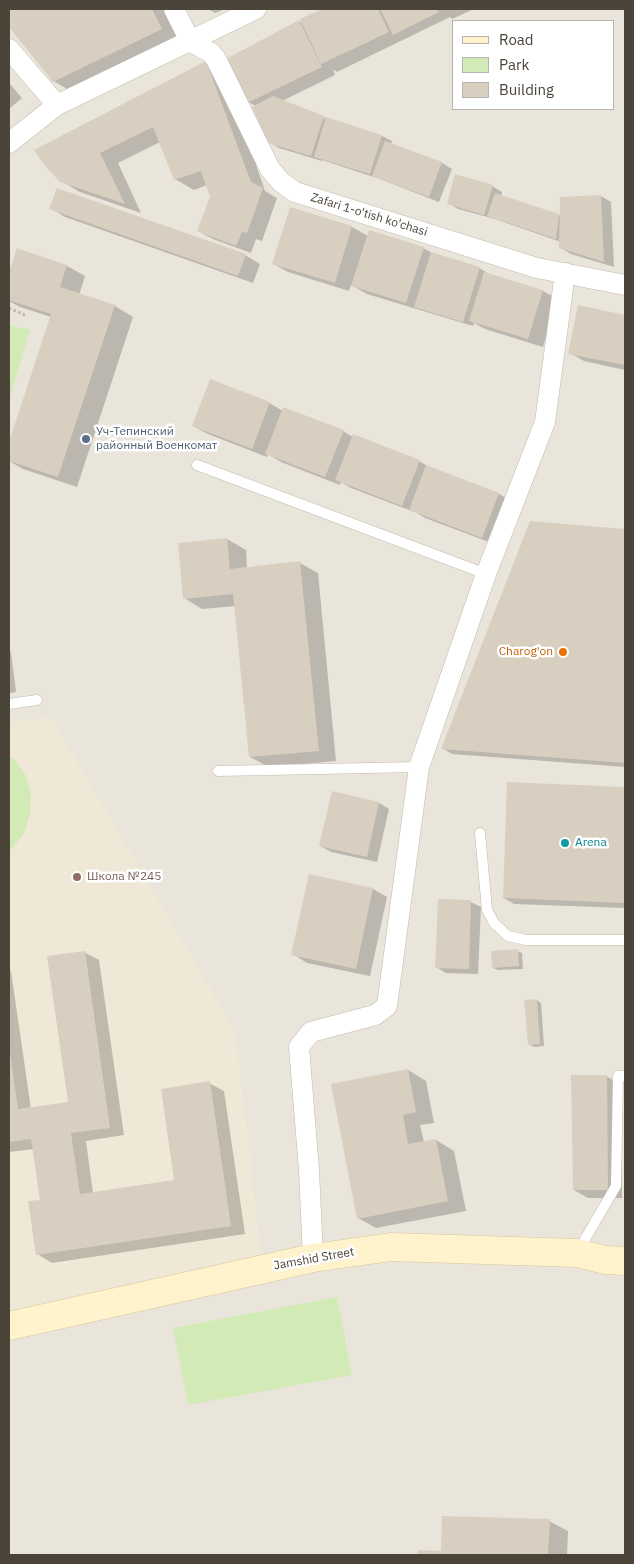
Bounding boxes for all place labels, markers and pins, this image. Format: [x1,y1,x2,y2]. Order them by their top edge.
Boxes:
place label: Уч-Тепинский районный Военкомат [96,425,217,453]
marker: Уч-Тепинский районный Военкомат [80,433,92,445]
place label: Charog'on [499,645,553,659]
marker: Charog'on [557,646,569,658]
place label: Arena [575,836,607,850]
marker: Arena [559,837,571,849]
place label: Школа №245 [87,870,161,884]
marker: Школа №245 [71,871,83,883]

